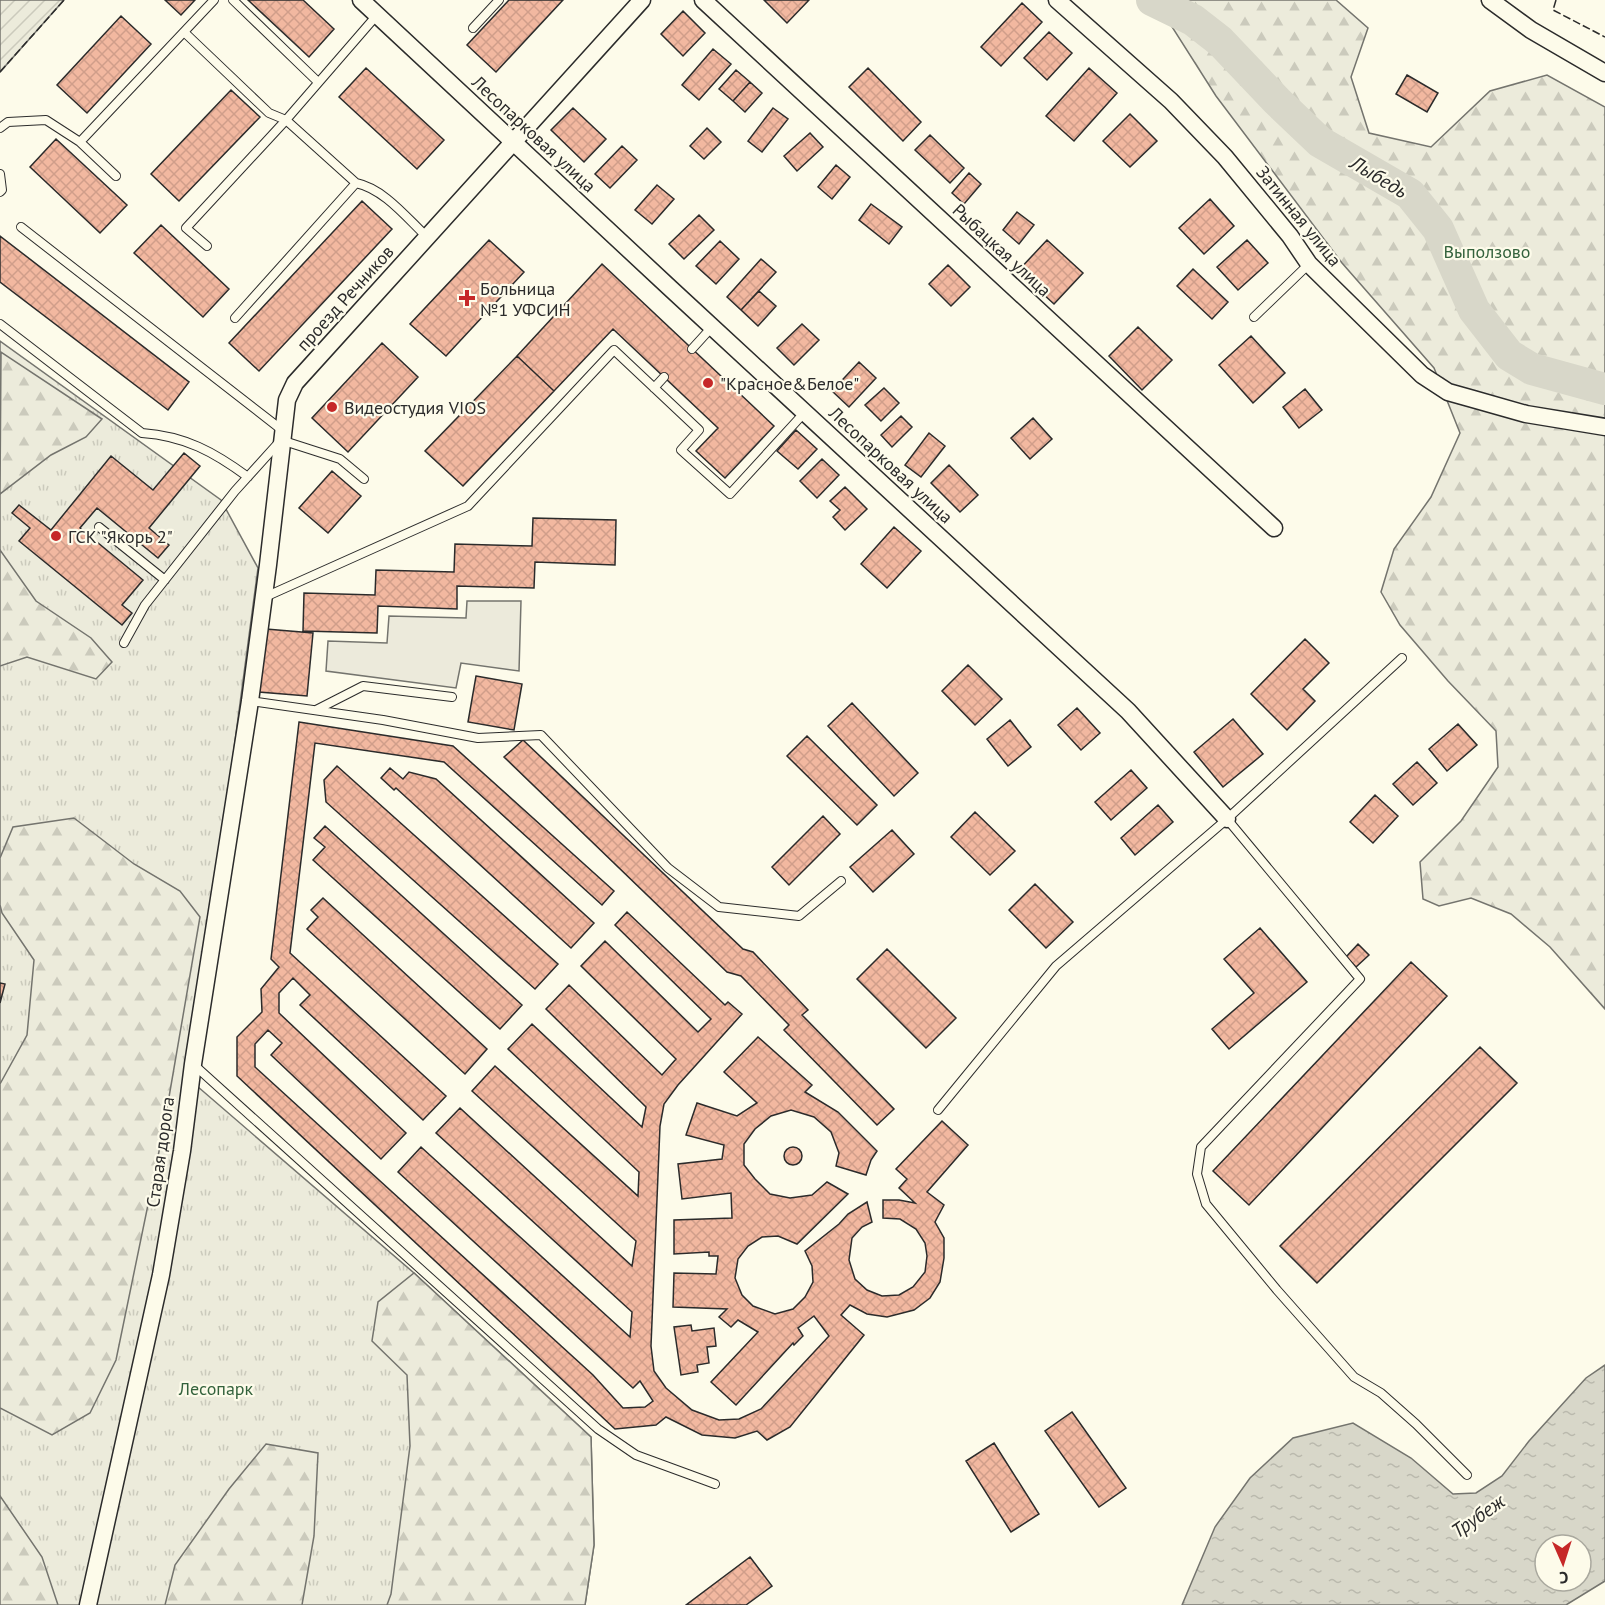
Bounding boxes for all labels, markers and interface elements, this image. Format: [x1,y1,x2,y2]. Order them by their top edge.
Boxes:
street label: Лесопарковая улица [467,70,601,197]
water label: Лыбедь [1345,149,1413,204]
street label: Затинная улица [1251,161,1347,271]
street label: Рыбацкая улица [948,198,1056,302]
street label: проезд Речников [291,240,399,356]
park label: Выползово [1444,240,1530,263]
place label: Больница №1 УФСИН [480,277,571,321]
marker: Больница №1 УФСИН [458,289,476,307]
place label: "Красное&Белое" [720,372,859,395]
marker: "Красное&Белое" [701,376,715,390]
place label: Видеостудия VIOS [344,396,486,419]
marker: Видеостудия VIOS [325,400,339,414]
street label: Лесопарковая улица [824,401,958,528]
place label: ГСК "Якорь 2" [68,525,173,548]
marker: ГСК "Якорь 2" [49,529,63,543]
street label: Старая дорога [141,1095,179,1209]
park label: Лесопарк [178,1377,254,1400]
water label: Трубеж [1446,1488,1511,1544]
north arrow [1533,1533,1593,1593]
text: С [1559,1568,1569,1588]

